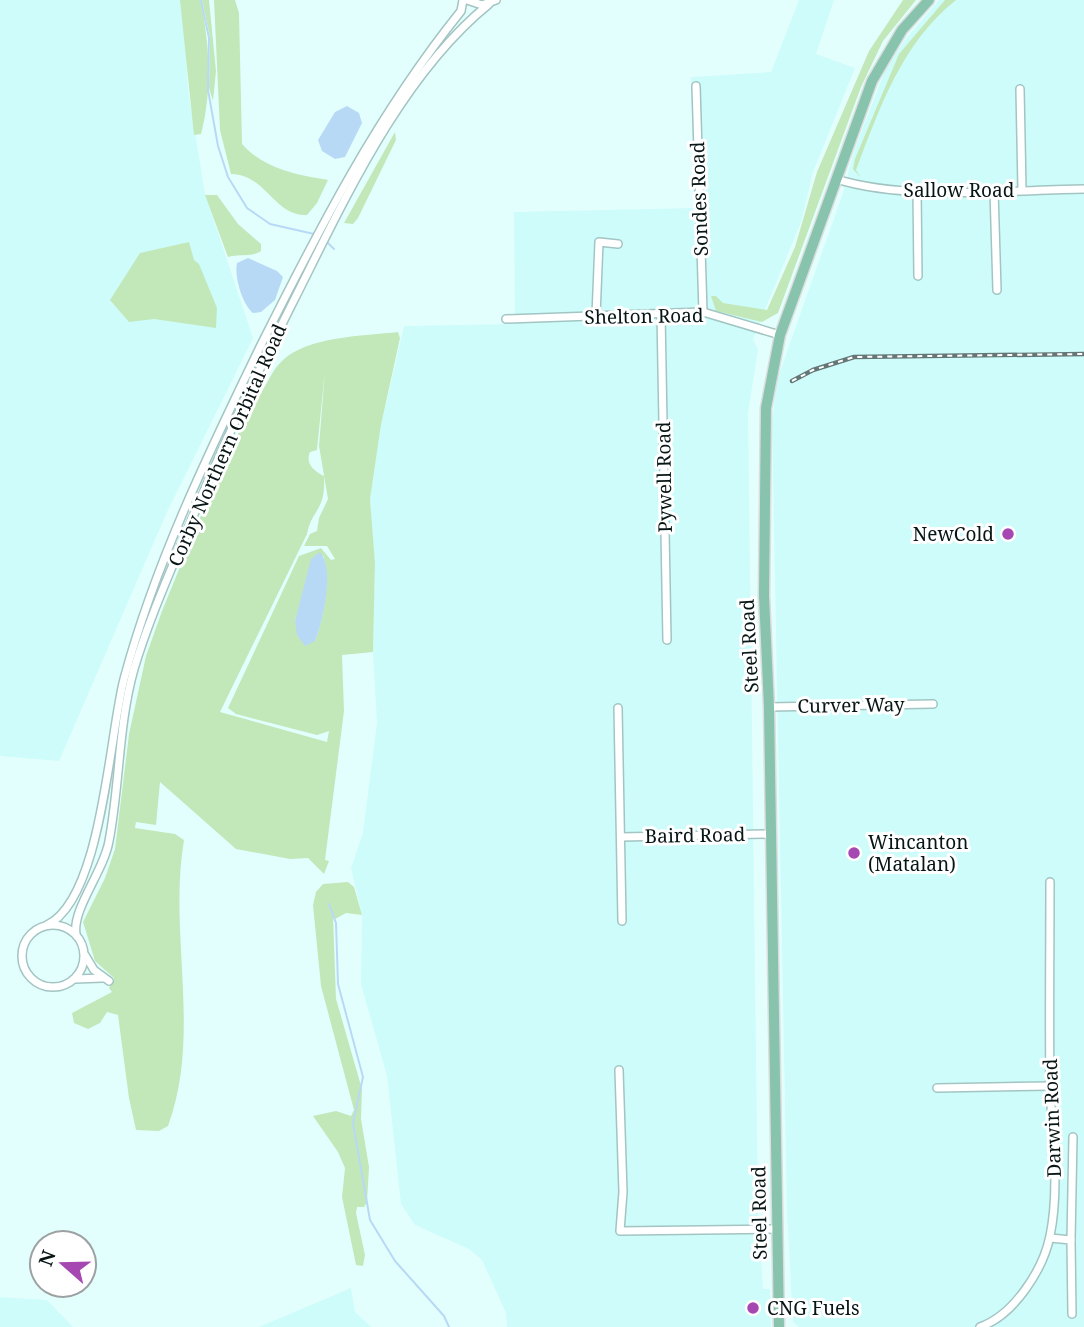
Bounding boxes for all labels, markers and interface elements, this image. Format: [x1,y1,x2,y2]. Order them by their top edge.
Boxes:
street label: Sondes Road [684,141,714,257]
street label: Sallow Road [904,177,1015,203]
street label: Shelton Road [584,302,704,330]
street label: Corby Northern Orbital Road [162,319,292,570]
street label: Pywell Road [650,421,678,533]
place label: NewCold [913,521,994,547]
marker: NewCold [1000,526,1016,542]
street label: Steel Road [734,598,764,694]
street label: Curver Way [797,691,905,719]
street label: Baird Road [644,821,746,849]
place label: Wincanton (Matalan) [868,829,968,877]
marker: Wincanton (Matalan) [846,845,862,861]
street label: Darwin Road [1037,1058,1067,1178]
street label: Steel Road [745,1165,773,1260]
north arrow [28,1229,98,1299]
text: N [32,1247,62,1270]
place label: CNG Fuels [767,1295,860,1321]
marker: CNG Fuels [745,1300,761,1316]

